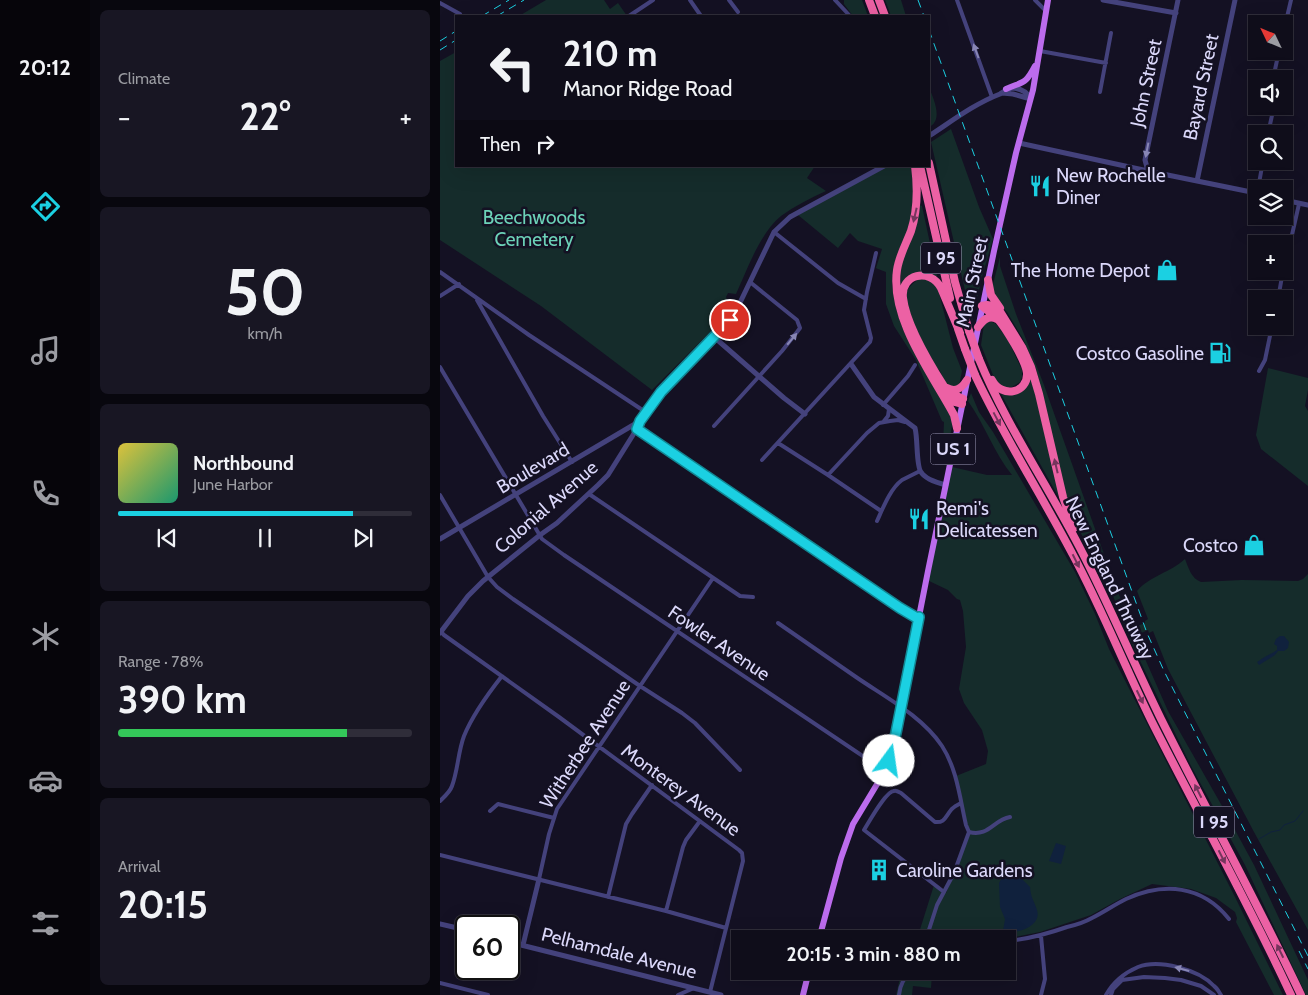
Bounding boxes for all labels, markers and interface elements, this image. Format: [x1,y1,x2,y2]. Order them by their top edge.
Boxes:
north arrow [1248,15,1292,60]
map controls [1248,15,1293,335]
street label: Bayard Street [1179,31,1224,142]
text: 210 m [563,32,657,75]
icon: left [480,35,545,100]
street label: John Street [1125,36,1167,130]
one-way arrow [972,43,979,58]
text: 20:12 [19,54,71,81]
text: Climate [118,69,170,88]
button: sound [1248,70,1293,115]
text: Manor Ridge Road [563,75,732,102]
text: 22° [239,93,291,140]
text: − [118,100,130,134]
text: + [400,100,412,134]
button: search [1248,125,1293,170]
icon: right [531,130,559,158]
text: Then [480,133,521,156]
one-way arrow [1142,143,1150,159]
place label: New Rochelle Diner [1056,164,1166,209]
restaurant icon: New Rochelle Diner [1027,173,1053,199]
button: layers [1248,180,1293,225]
icon: directions [28,189,63,224]
park label: Beechwoods Cemetery [483,206,585,251]
one-way arrow [911,207,919,222]
street label: Main Street [951,234,993,329]
button: + [1248,235,1293,280]
road number: I 95 [921,242,961,274]
text: 50 [225,252,305,331]
shop icon: The Home Depot [1154,257,1180,283]
place label: The Home Depot [1011,259,1151,282]
button: − [1248,290,1293,335]
pin [709,299,751,341]
icon: arrive [716,306,744,334]
text: km/h [247,324,283,343]
icon: music [28,333,63,368]
one-way arrow [786,333,797,346]
fuel station icon: Costco Gasoline [1207,340,1233,366]
place label: Costco Gasoline [1076,342,1204,365]
one-way arrow [993,412,1001,427]
road number: US 1 [930,434,976,464]
street label: Boulevard [493,437,573,499]
text: Northbound [193,452,294,475]
street label: Colonial Avenue [490,456,603,558]
one-way arrow [1052,458,1060,473]
text: June Harbor [193,475,273,494]
icon: phone [28,476,63,511]
street label: New England Thruway [1060,493,1160,664]
place label: Remi's Delicatessen [936,497,1038,542]
restaurant icon: Remi's Delicatessen [906,506,932,532]
icon: previous [153,524,181,552]
icon: pause [251,524,279,552]
icon: next [349,524,377,552]
shop icon: Costco [1241,532,1267,558]
place label: Costco [1183,534,1238,557]
one-way arrow [1072,554,1080,568]
street label: Fowler Avenue [664,601,775,686]
icon: climate [28,619,63,654]
text: Range · 78% [118,652,204,671]
street label: Witherbee Avenue [535,675,635,813]
text: 390 km [118,676,247,723]
one-way arrow [1136,690,1144,704]
position arrow [862,734,914,786]
street label: Monterey Avenue [617,739,745,841]
icon: car [28,763,63,798]
one-way arrow [1194,783,1202,798]
road number: I 95 [1194,806,1234,838]
one-way arrow [1218,850,1226,865]
text: Arrival [118,857,161,876]
building icon: Caroline Gardens [866,857,892,883]
place label: Caroline Gardens [896,859,1033,882]
text: 20:15 [118,881,208,928]
icon: filters [28,906,63,941]
speed limit sign: 60 [455,915,520,980]
street label: Pelhamdale Avenue [539,923,699,983]
text: 20:15 · 3 min · 880 m [786,943,961,966]
one-way arrow [1276,944,1284,958]
one-way arrow [1174,964,1189,972]

